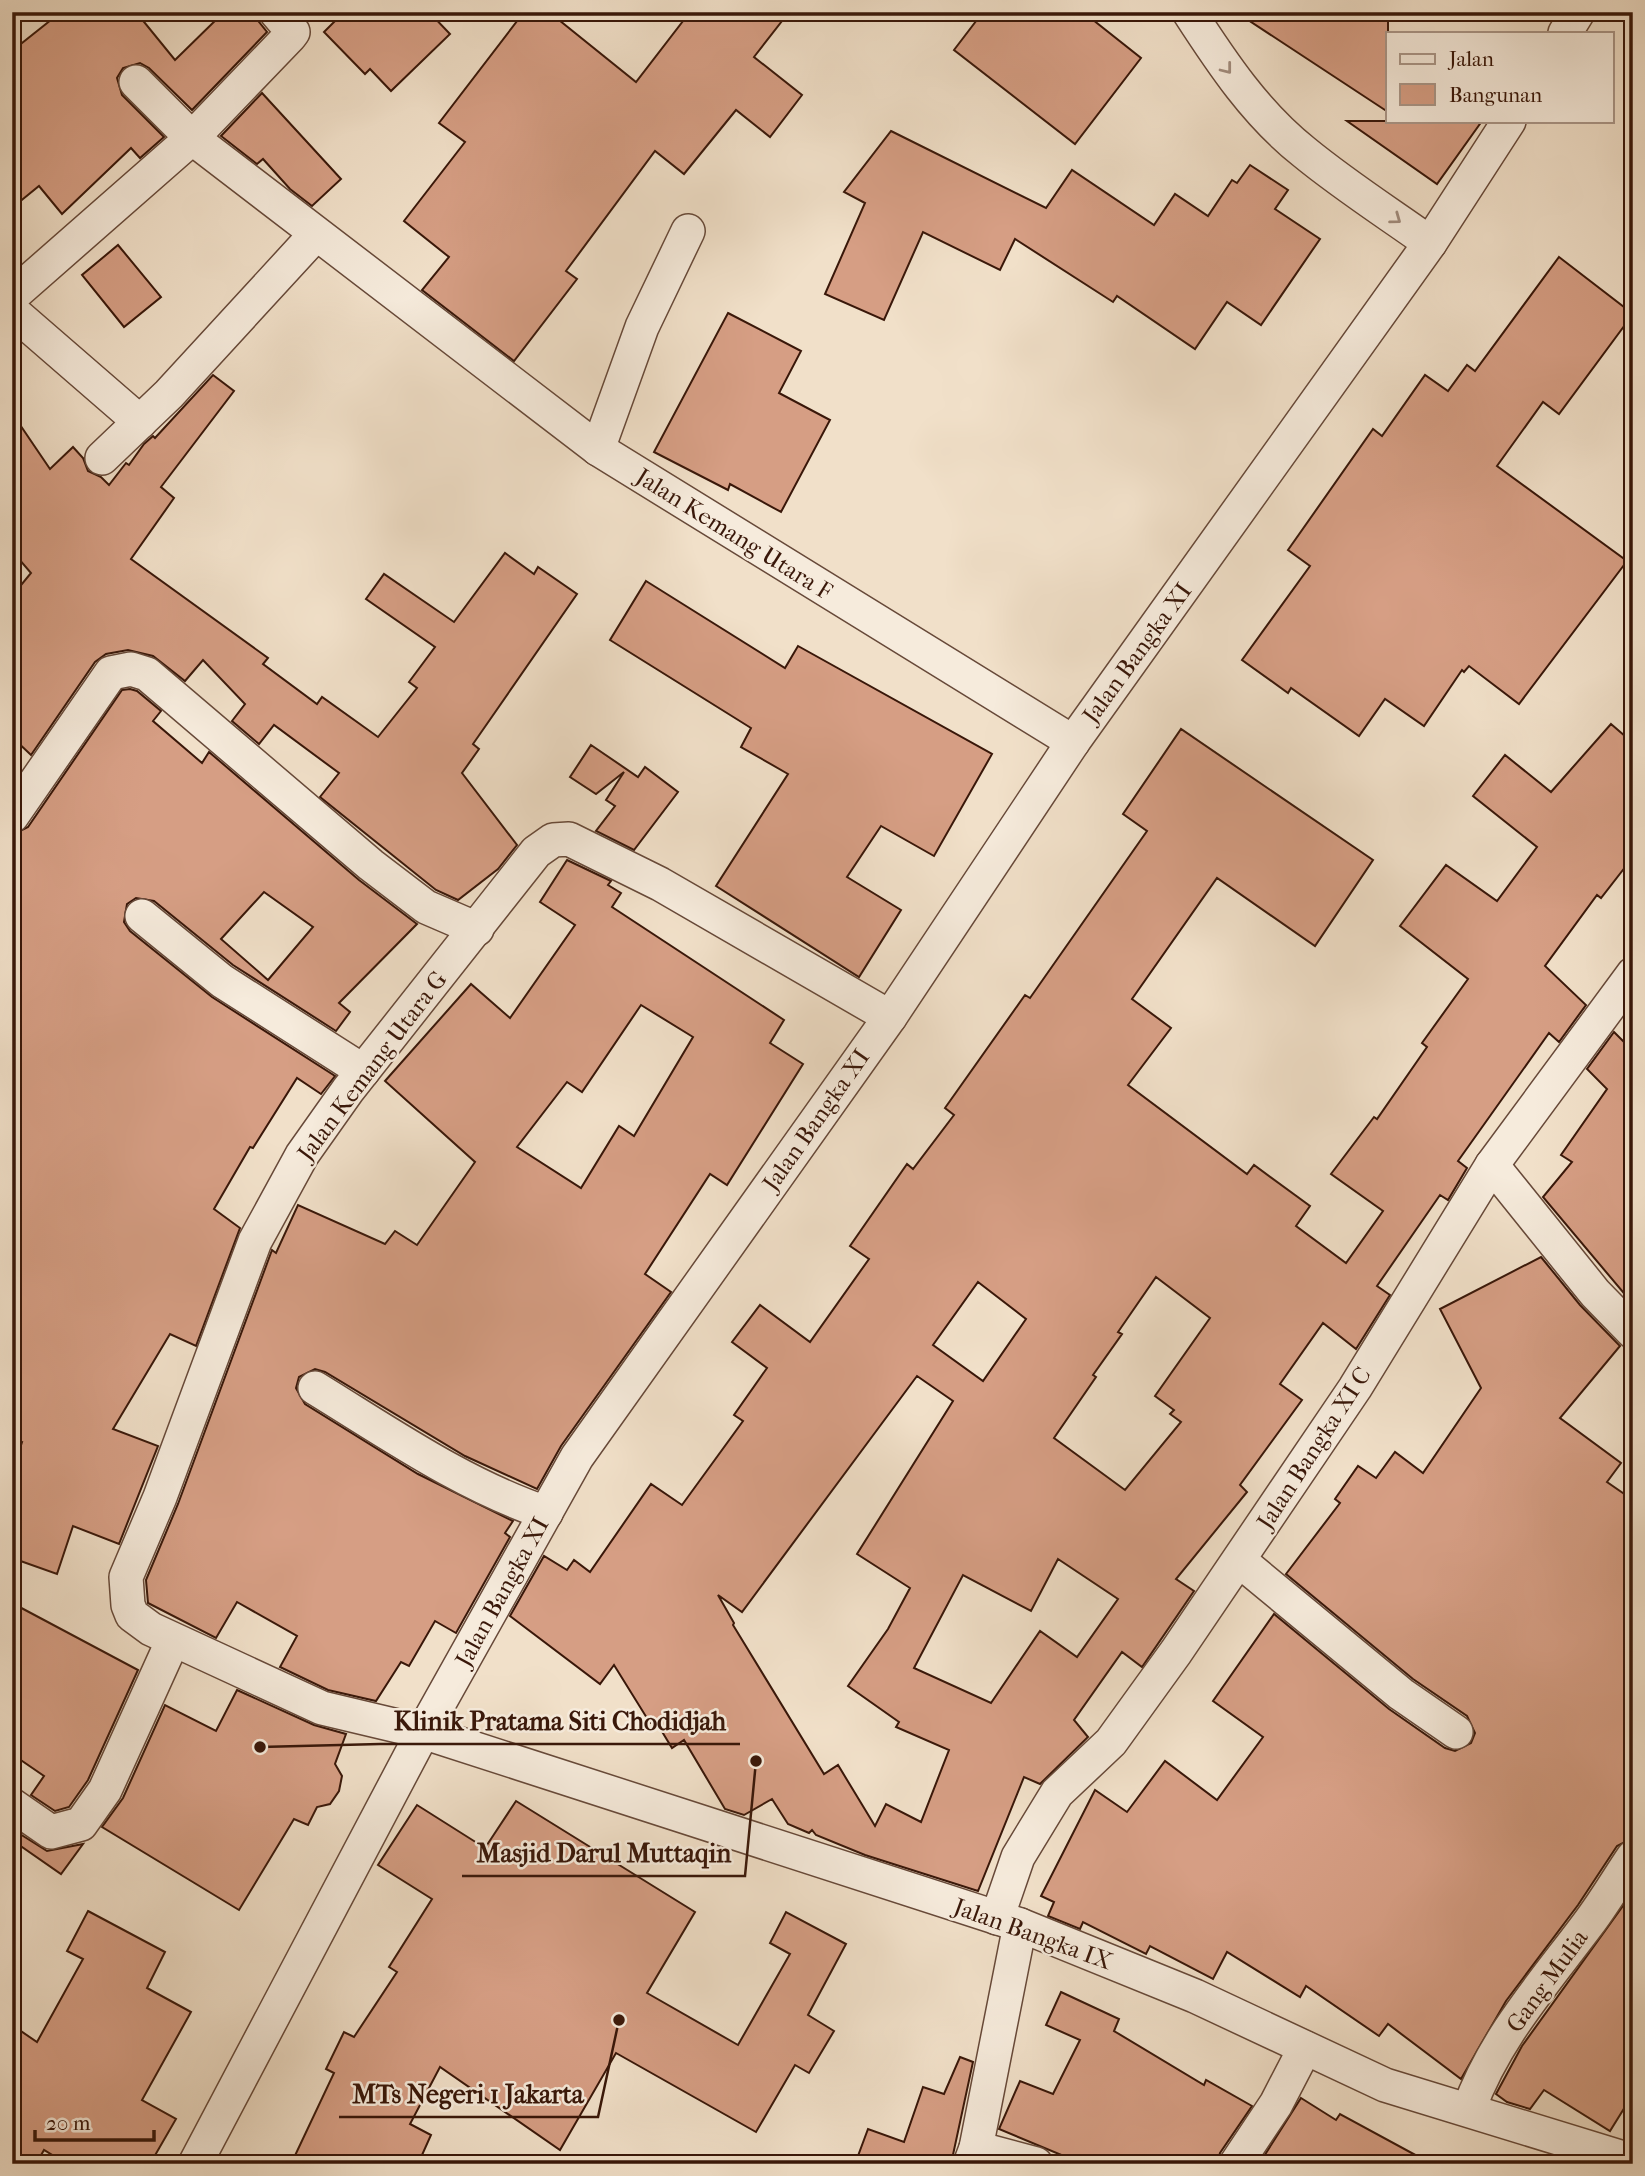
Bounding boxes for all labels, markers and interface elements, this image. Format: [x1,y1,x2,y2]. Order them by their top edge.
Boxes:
legend [1386,32,1614,122]
text: Jalan [1447,47,1494,71]
one-way arrow [1218,62,1231,74]
text: Bangunan [1449,83,1542,107]
one-way arrow [1388,211,1401,223]
street label: Jalan Kemang Utara F [629,461,837,606]
street label: Jalan Bangka XI [1076,577,1197,730]
street label: Jalan Kemang Utara G [290,966,452,1168]
street label: Jalan Bangka XI [756,1044,875,1198]
street label: Jalan Bangka XI C [1250,1362,1377,1536]
street label: Jalan Bangka XI [448,1512,555,1673]
callout: Klinik Pratama Siti Chodidjah [380,1697,740,1744]
text: Klinik Pratama Siti Chodidjah [394,1706,727,1737]
callout: Masjid Darul Muttaqin [462,1829,745,1876]
text: Masjid Darul Muttaqin [477,1838,732,1869]
street label: Jalan Bangka IX [948,1892,1116,1976]
street label: Gang Mulia [1500,1923,1594,2038]
callout: MTs Negeri 1 Jakarta [339,2070,598,2117]
text: MTs Negeri 1 Jakarta [352,2079,585,2110]
scale bar [35,2099,154,2143]
text: 20 m [46,2111,91,2135]

